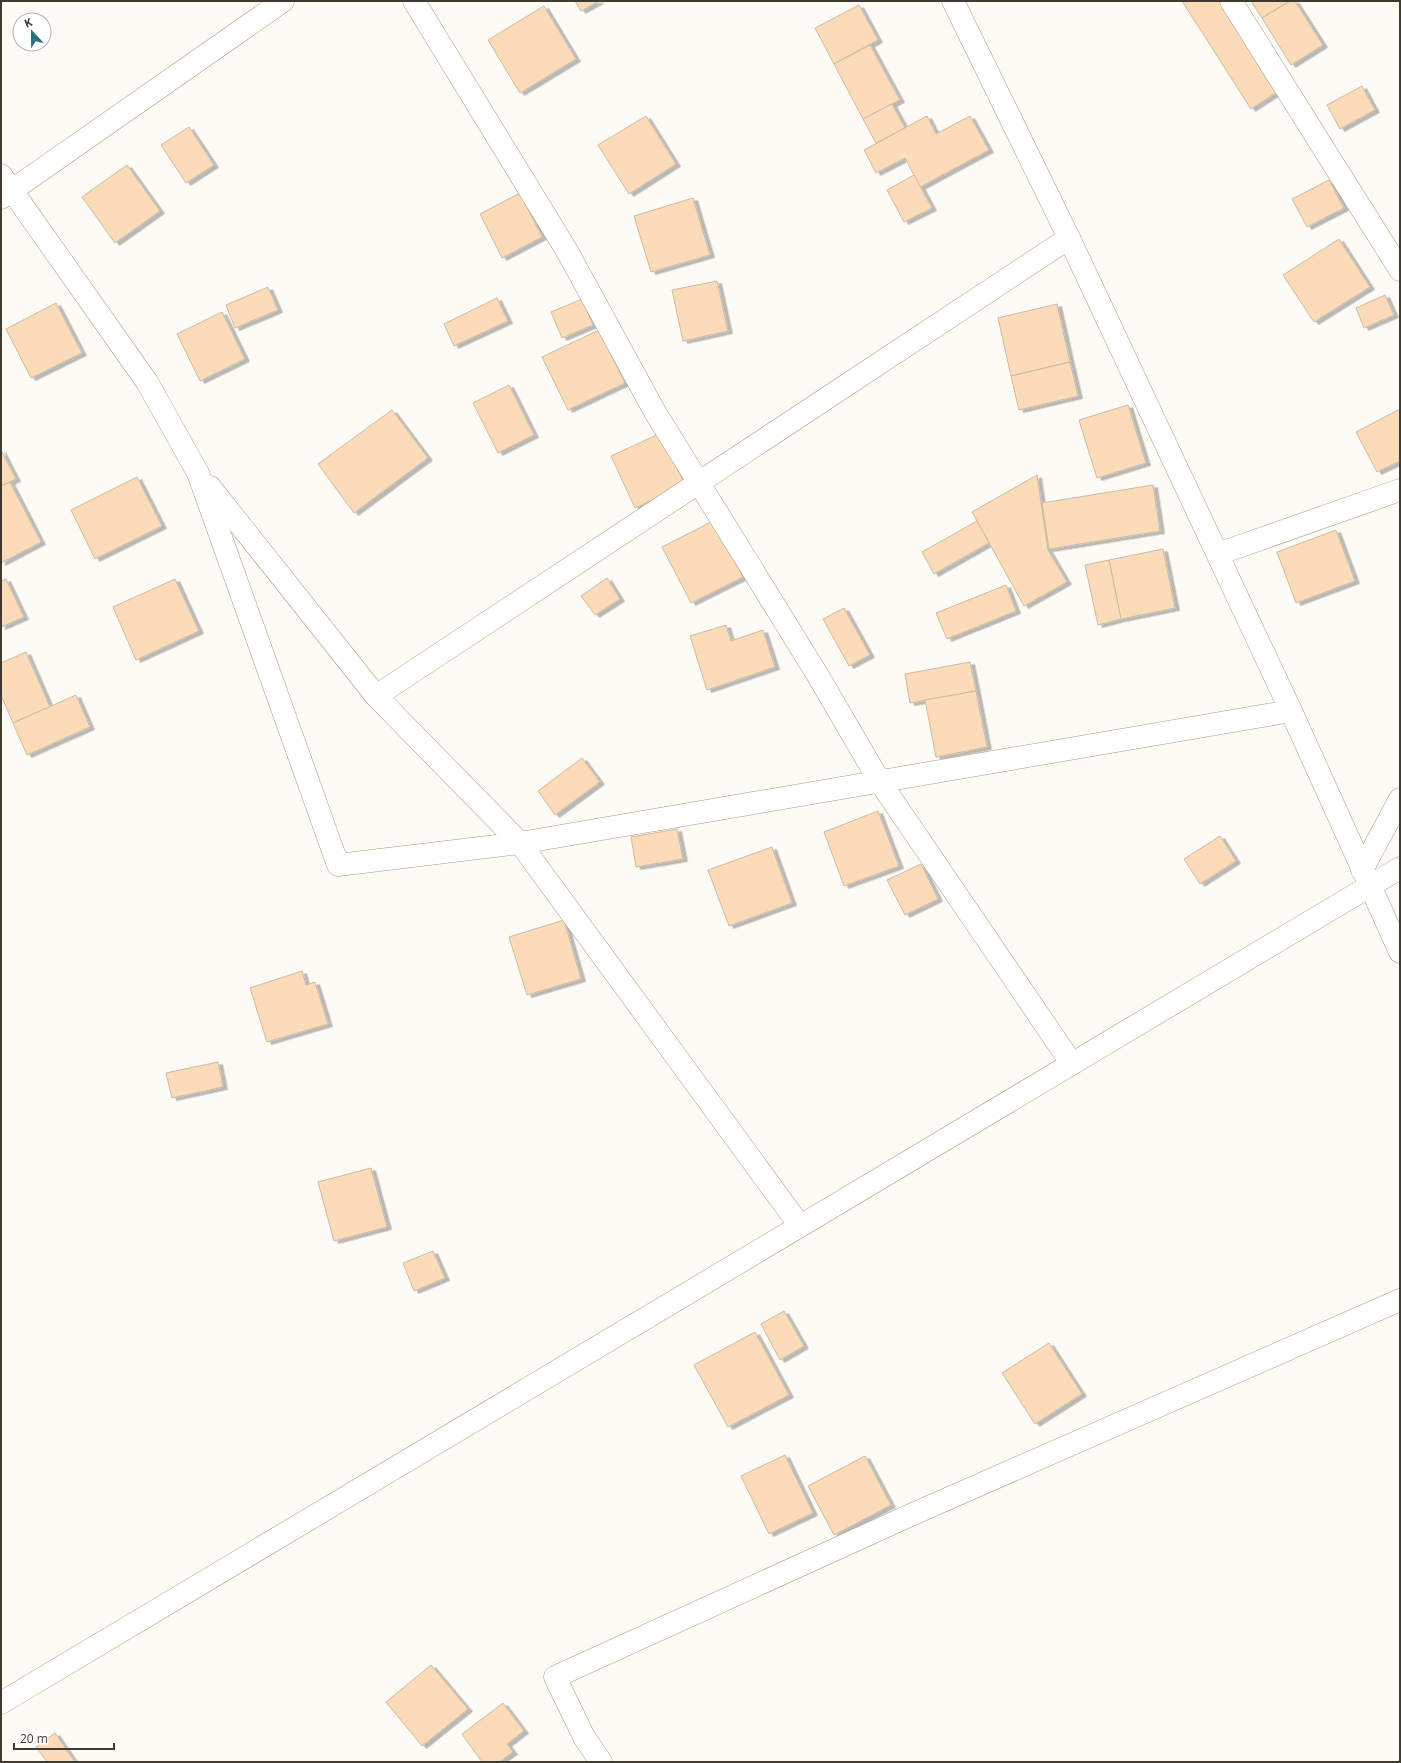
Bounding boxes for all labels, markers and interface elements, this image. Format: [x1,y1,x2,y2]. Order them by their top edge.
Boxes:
north arrow [12,12,52,52]
text: K [22,14,35,31]
scale bar [14,1725,114,1751]
text: 20 m [20,1730,48,1747]

